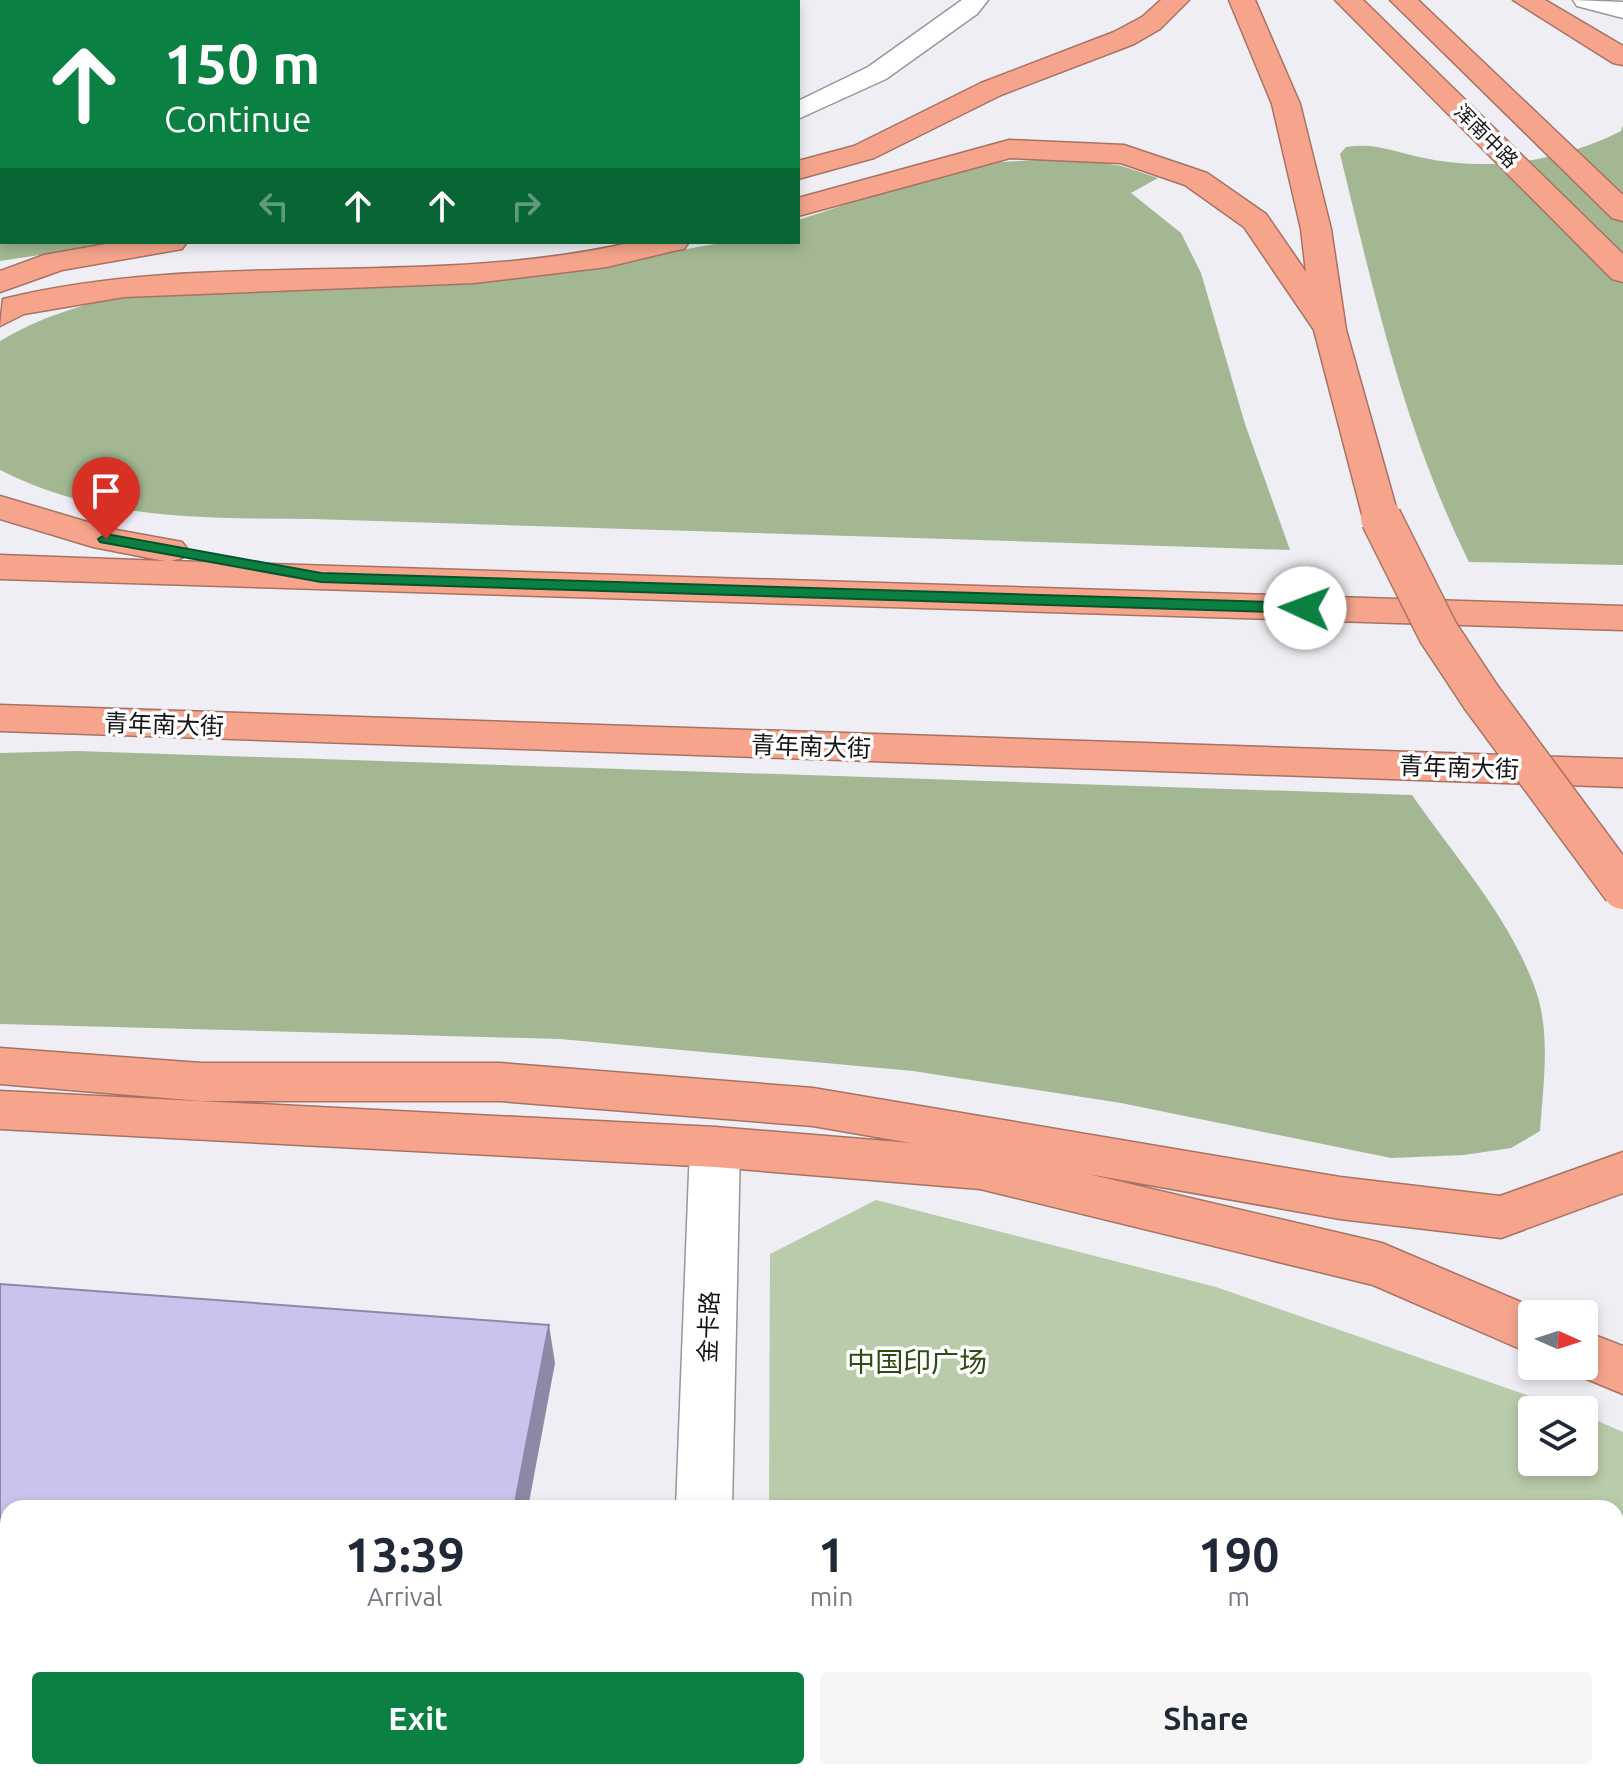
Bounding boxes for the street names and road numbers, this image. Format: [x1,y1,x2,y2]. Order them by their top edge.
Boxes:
street label: 浑南中路 [1450,99,1523,172]
street label: 青年南大街 [104,709,224,740]
street label: 青年南大街 [751,731,871,762]
street label: 青年南大街 [1399,752,1519,783]
street label: 金卡路 [694,1291,723,1363]

